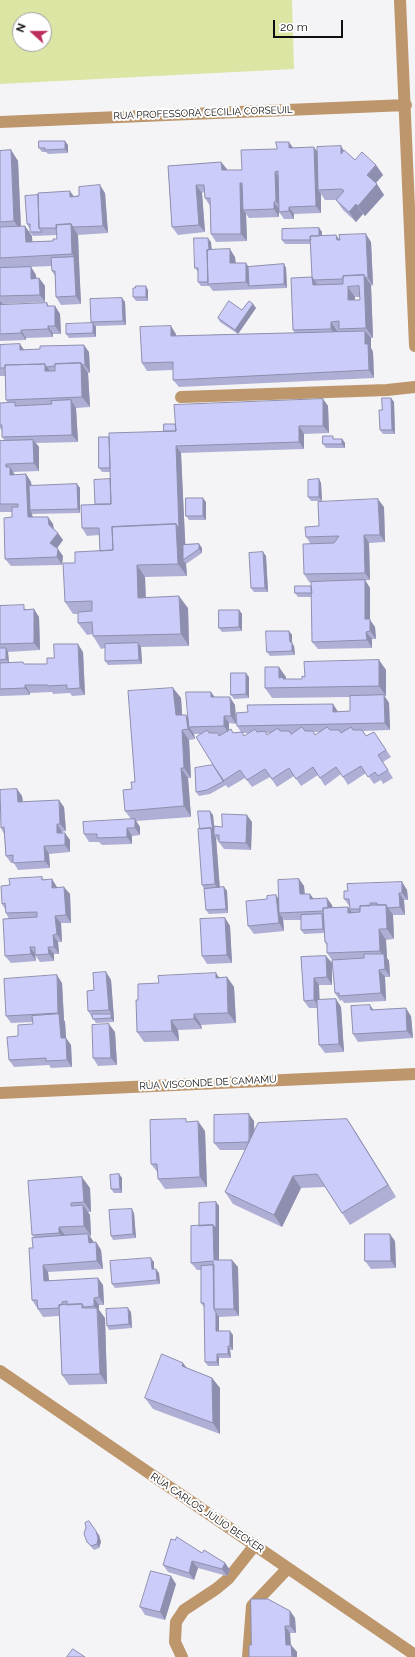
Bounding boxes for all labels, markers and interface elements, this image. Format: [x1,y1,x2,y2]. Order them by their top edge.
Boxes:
north arrow [12,12,52,52]
scale bar [275,12,345,38]
text: 20 m [280,20,308,34]
text: N [14,22,29,34]
street label: RUA PROFESSORA CECILIA CORSEUIL [113,104,293,122]
street label: RUA VISCONDE DE CAMAMU [139,1073,277,1093]
street label: RUA CARLOS JÚLIO BECKER [148,1471,266,1555]

